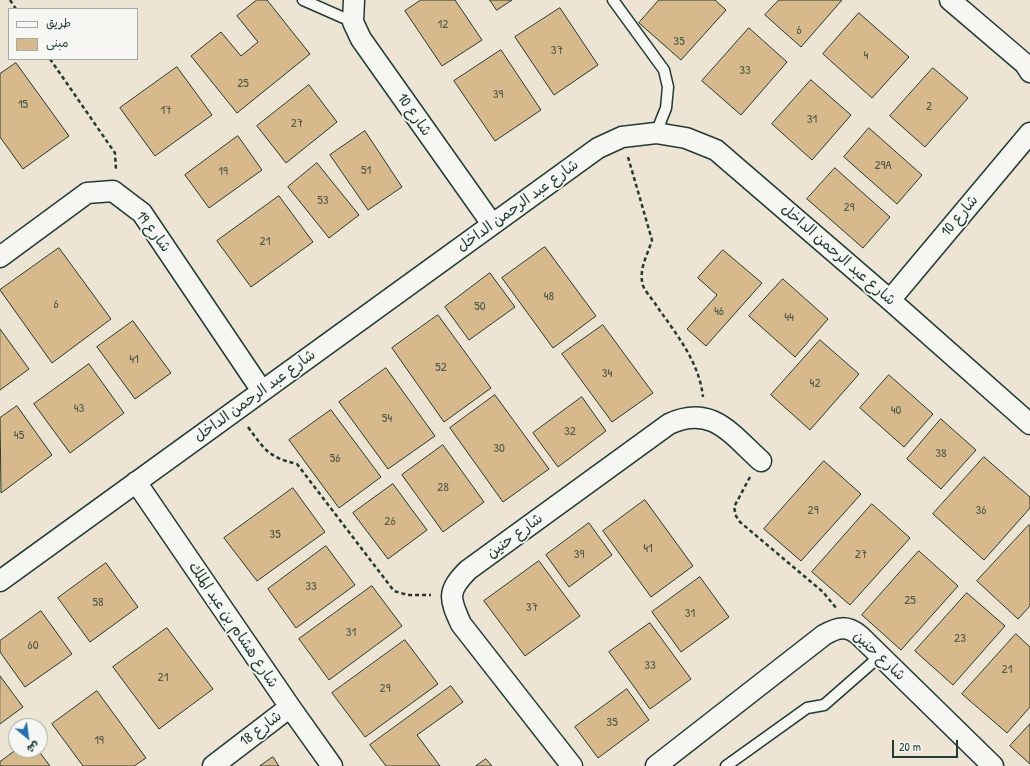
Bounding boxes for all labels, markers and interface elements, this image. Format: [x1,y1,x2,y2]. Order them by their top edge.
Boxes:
legend [8,8,138,60]
text: طريق [46,14,71,31]
house number: 12 [438,17,448,33]
house number: 6 [796,23,802,39]
text: مبنى [46,34,69,51]
house number: 35 [673,34,685,50]
house number: 37 [551,43,563,59]
house number: 4 [864,48,868,64]
house number: 33 [739,63,751,79]
house number: 25 [237,76,249,92]
house number: 39 [493,87,503,103]
street label: شارع 10 [393,90,435,140]
house number: 15 [18,97,28,113]
house number: 2 [926,99,932,115]
house number: 17 [160,103,172,119]
house number: 31 [807,112,817,128]
house number: 27 [291,116,303,132]
street label: شارع عبد الرحمن الداخل [454,156,582,256]
house number: 29A [874,158,892,174]
house number: 51 [361,163,371,179]
house number: 19 [218,164,228,180]
street label: شارع 10 [938,192,982,240]
house number: 53 [317,193,329,209]
street label: شارع عبد الرحمن الداخل [777,200,899,310]
house number: 29 [844,200,854,216]
street label: شارع 19 [132,208,174,256]
house number: 21 [260,234,270,250]
house number: 48 [544,289,554,305]
house number: 6 [53,297,59,313]
house number: 50 [474,299,486,315]
house number: 46 [714,304,724,320]
house number: 44 [784,310,794,326]
street label: شارع عبد الرحمن الداخل [191,346,319,446]
house number: 41 [129,352,139,368]
house number: 52 [435,360,447,376]
house number: 34 [602,366,612,382]
house number: 42 [810,376,820,392]
house number: 43 [74,401,84,417]
house number: 40 [891,403,901,419]
house number: 54 [382,411,392,427]
house number: 32 [564,424,576,440]
house number: 45 [14,428,24,444]
house number: 30 [493,441,505,457]
house number: 38 [935,446,947,462]
house number: 56 [330,451,340,467]
house number: 28 [437,480,449,496]
house number: 29 [808,503,818,519]
house number: 36 [975,503,987,519]
street label: شارع حنين [483,510,547,562]
house number: 26 [384,514,396,530]
house number: 35 [269,527,281,543]
house number: 41 [643,541,653,557]
house number: 39 [574,547,584,563]
house number: 27 [855,547,867,563]
street label: شارع هشام بن عبد الملك [184,559,282,691]
house number: 33 [305,579,317,595]
house number: 25 [904,593,916,609]
house number: 58 [92,595,104,611]
house number: 37 [526,600,538,616]
house number: 31 [685,606,695,622]
house number: 31 [346,625,356,641]
street label: شارع حنين [849,627,909,685]
house number: 23 [954,631,966,647]
house number: 60 [27,638,39,654]
house number: 33 [644,658,656,674]
house number: 21 [1002,662,1012,678]
house number: 21 [158,670,168,686]
house number: 29 [380,681,390,697]
street label: شارع 18 [236,707,286,751]
house number: 35 [606,715,618,731]
north arrow [8,718,48,758]
scale bar [894,732,960,758]
house number: 19 [94,733,104,749]
text: 20 m [899,738,921,755]
text: ش [25,739,42,757]

